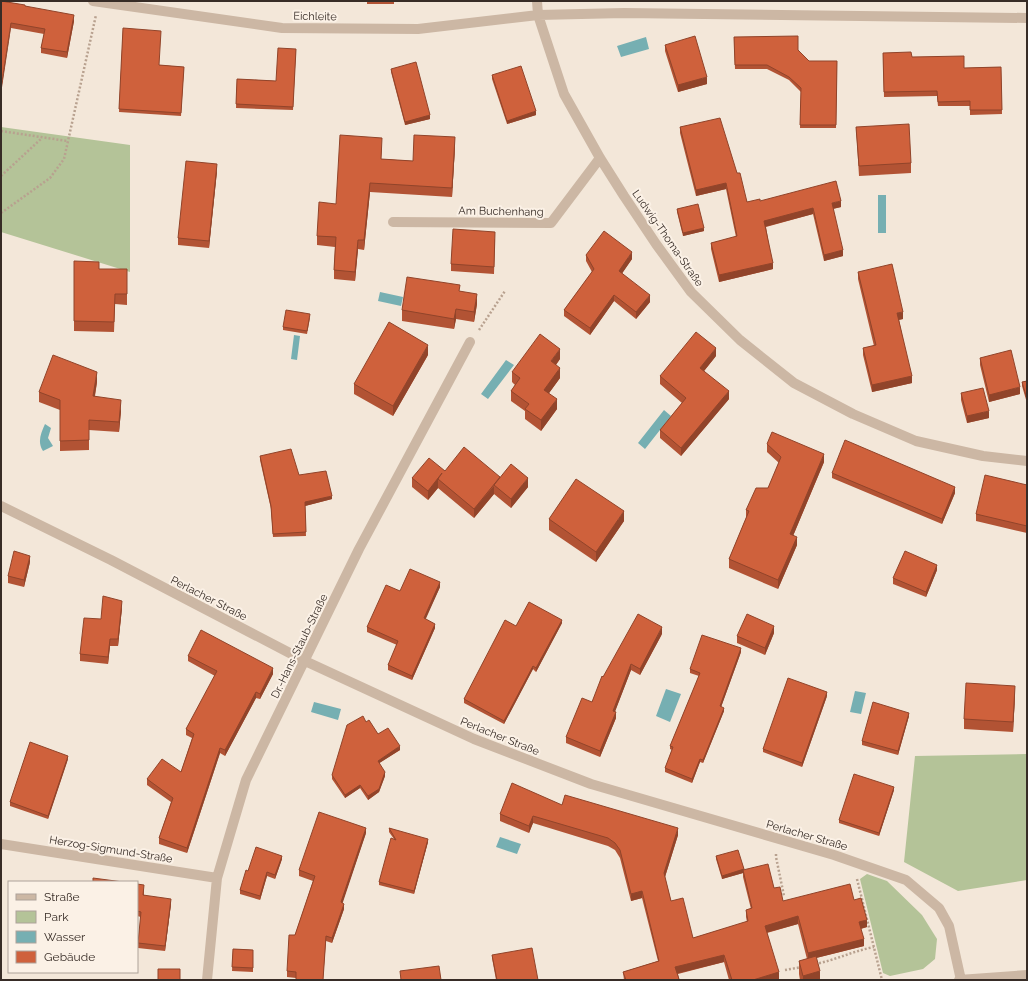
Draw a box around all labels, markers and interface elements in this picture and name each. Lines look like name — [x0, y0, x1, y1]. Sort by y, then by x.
street label: Eichleite — [293, 10, 337, 23]
street label: Ludwig-Thoma-Straße — [629, 188, 706, 290]
street label: Am Buchenhang — [458, 204, 544, 219]
street label: Perlacher Straße — [168, 574, 250, 624]
street label: Dr.-Hans-Staub-Straße — [268, 591, 331, 701]
street label: Perlacher Straße — [458, 715, 542, 758]
street label: Perlacher Straße — [765, 818, 850, 853]
street label: Herzog-Sigmund-Straße — [48, 833, 174, 866]
legend — [8, 881, 138, 973]
text: Straße — [44, 890, 80, 904]
text: Park — [44, 910, 69, 924]
text: Wasser — [44, 930, 86, 944]
text: Gebäude — [44, 950, 95, 964]

